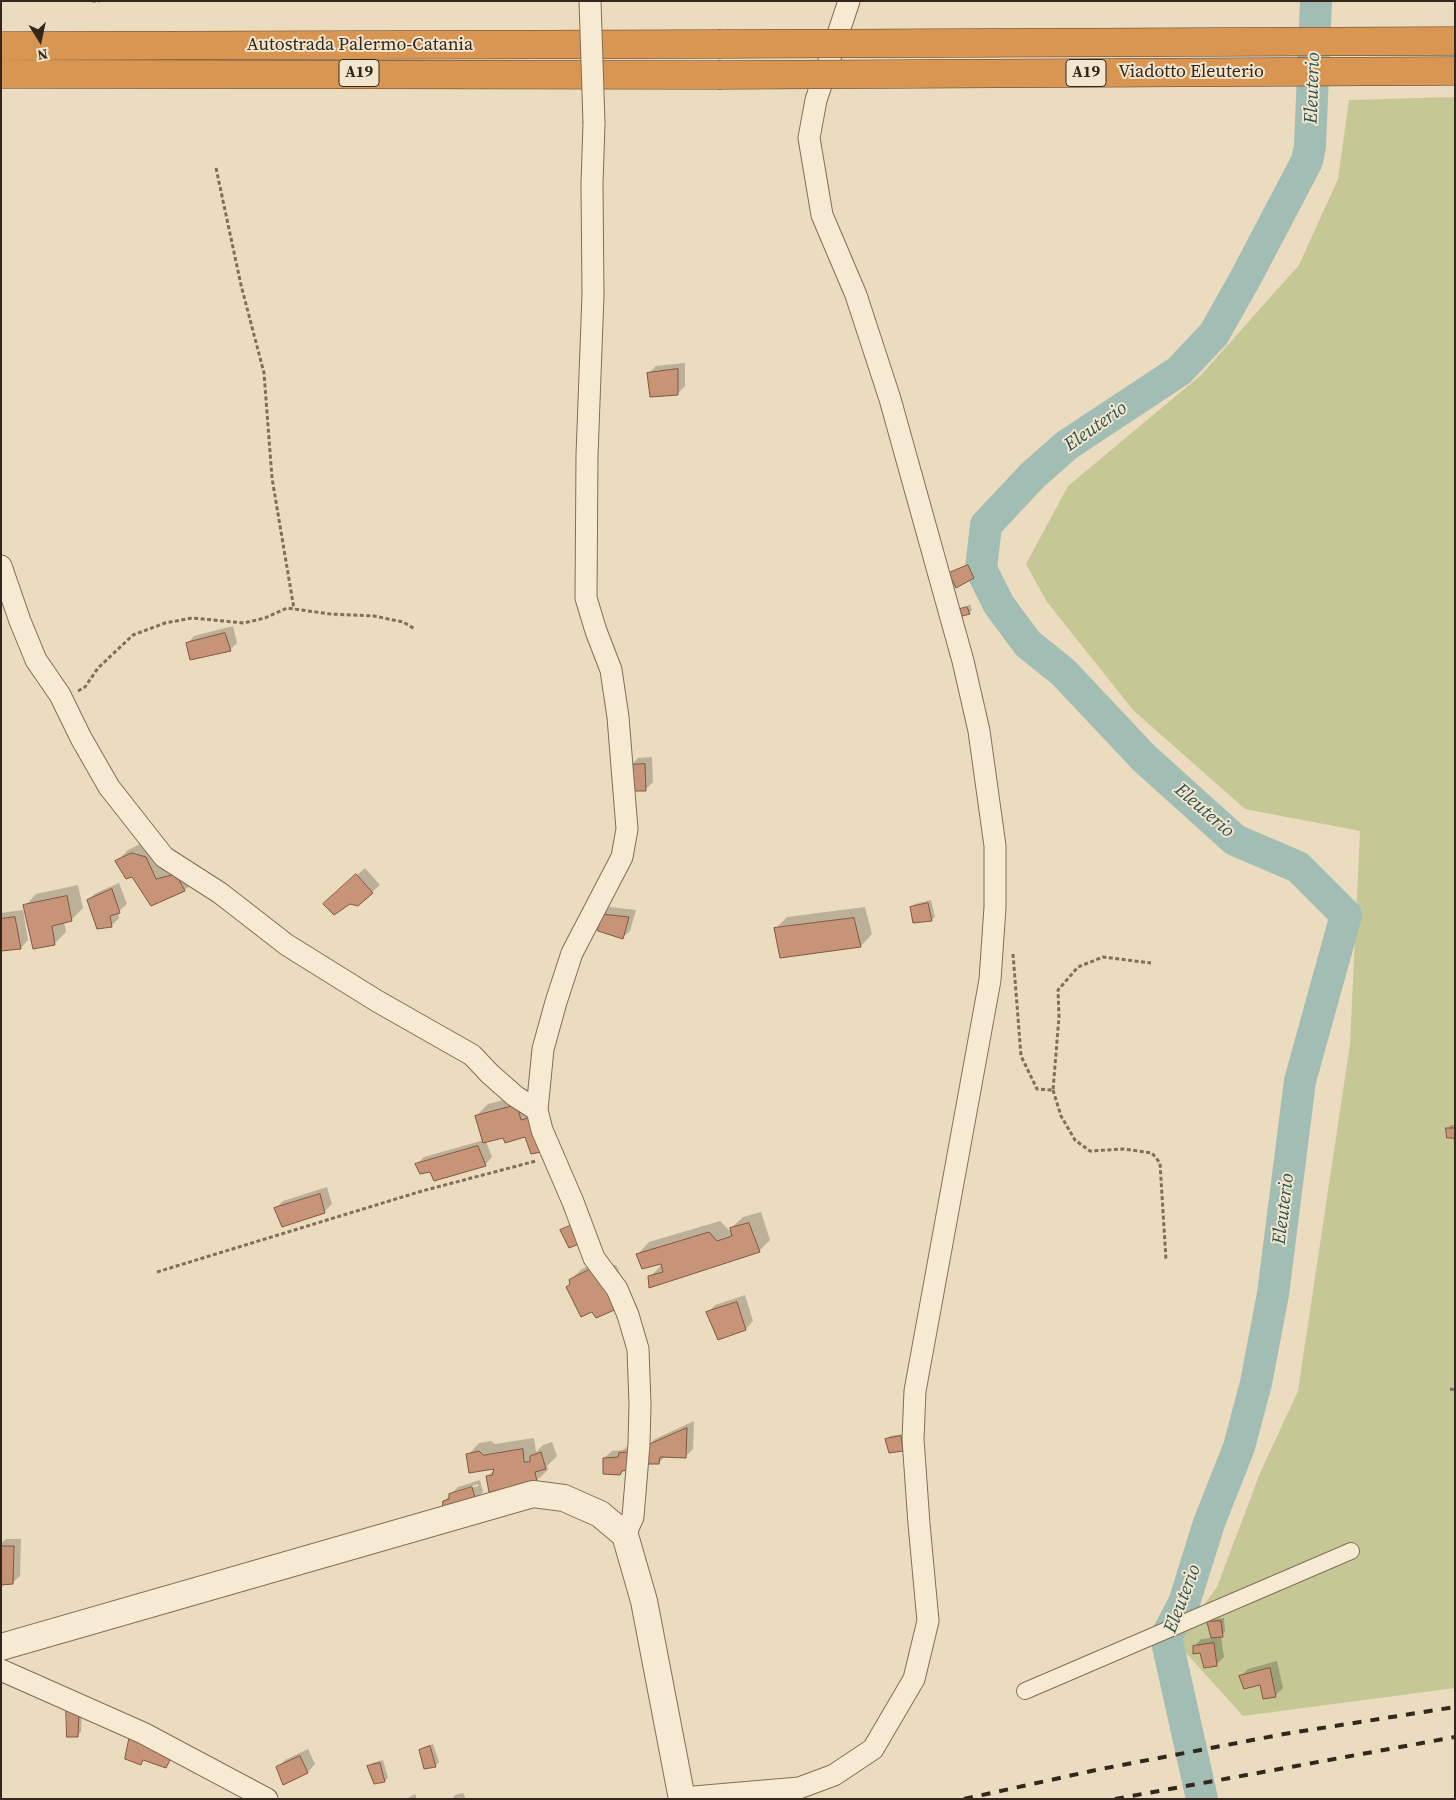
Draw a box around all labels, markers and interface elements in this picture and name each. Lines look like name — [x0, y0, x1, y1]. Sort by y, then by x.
north arrow — [15, 15, 65, 65]
street label: Autostrada Palermo-Catania — [247, 34, 473, 56]
text: N — [36, 44, 49, 66]
water label: Eleuterio — [1300, 52, 1326, 124]
road number: A19 — [339, 59, 379, 86]
road number: A19 — [1066, 59, 1106, 86]
street label: Viadotto Eleuterio — [1118, 61, 1264, 83]
water label: Eleuterio — [1060, 397, 1132, 457]
water label: Eleuterio — [1170, 779, 1238, 843]
water label: Eleuterio — [1268, 1172, 1300, 1246]
water label: Eleuterio — [1160, 1562, 1206, 1636]

